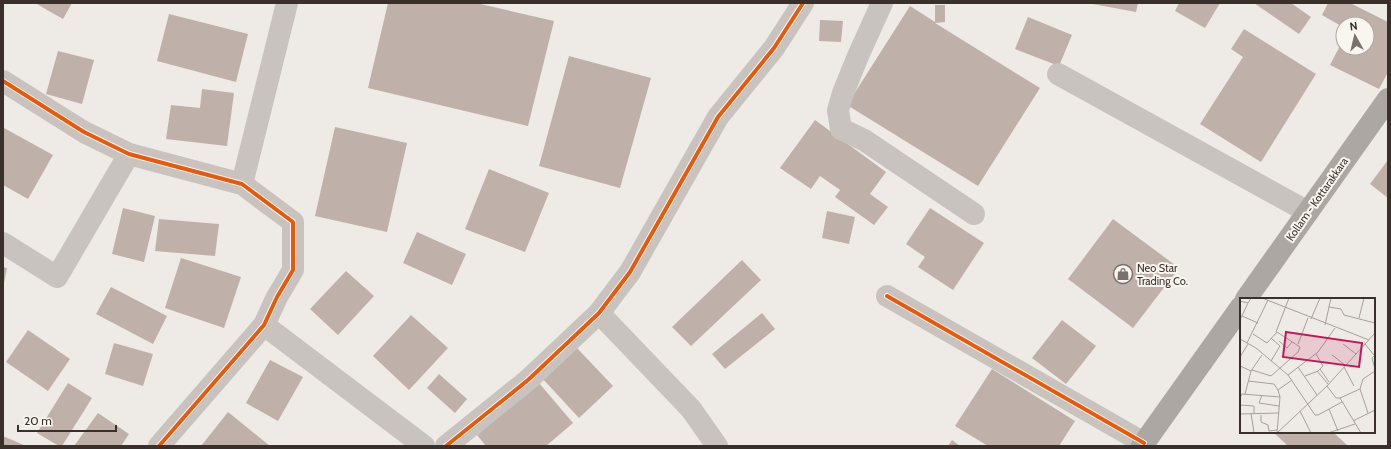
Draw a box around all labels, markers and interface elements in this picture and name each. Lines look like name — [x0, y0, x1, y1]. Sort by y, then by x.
north arrow — [1335, 16, 1375, 56]
text: N — [1349, 19, 1358, 34]
street label: Kollam - Kottarakkara — [1283, 154, 1351, 243]
place label: Neo Star Trading Co. — [1137, 261, 1188, 288]
shop icon: Neo Star Trading Co. — [1112, 263, 1134, 285]
inset map — [1240, 298, 1375, 433]
scale bar — [18, 407, 116, 433]
text: 20 m — [24, 413, 52, 428]

